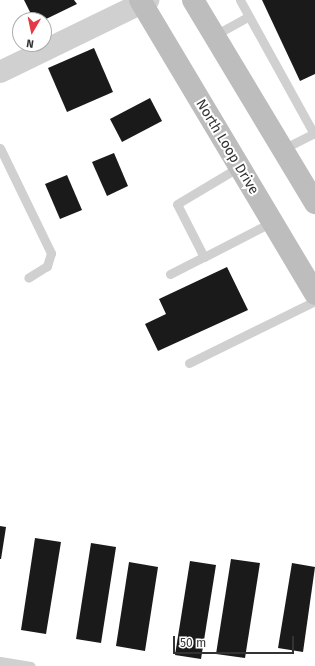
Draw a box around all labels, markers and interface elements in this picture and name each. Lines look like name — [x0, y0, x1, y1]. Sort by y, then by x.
north arrow — [12, 12, 52, 52]
text: N — [26, 36, 35, 50]
street label: North Loop Drive — [192, 96, 262, 198]
scale bar — [175, 628, 296, 654]
text: 50 m — [180, 636, 206, 650]

